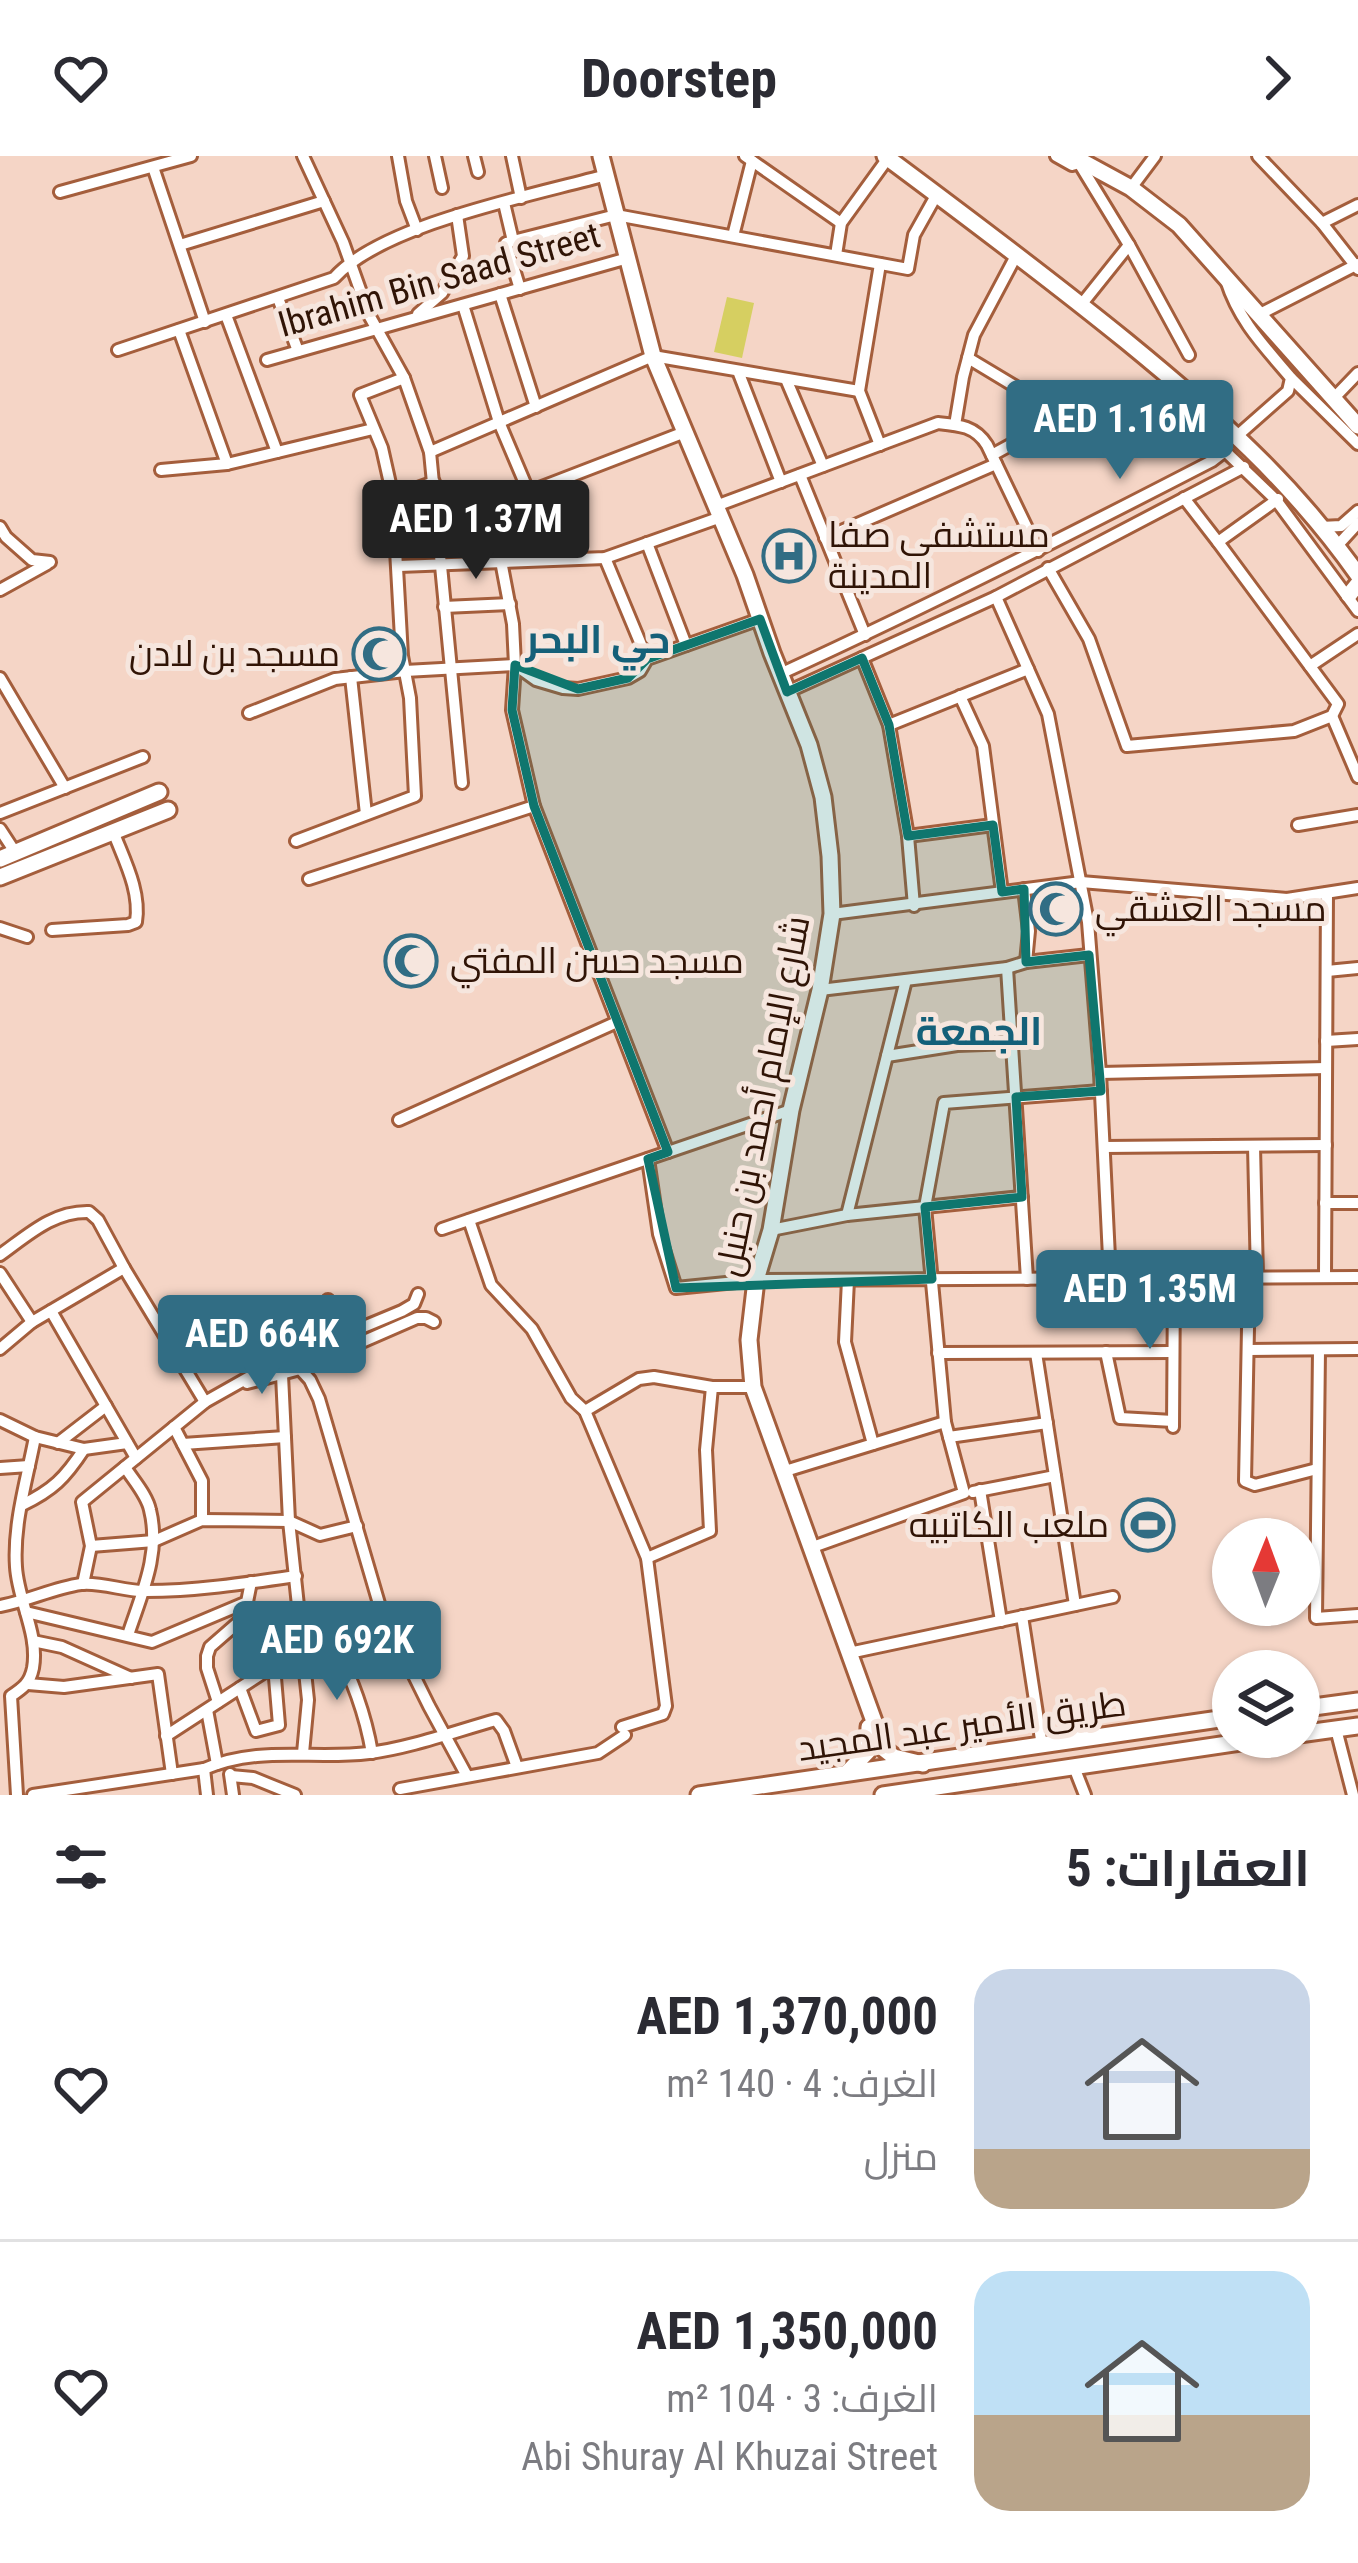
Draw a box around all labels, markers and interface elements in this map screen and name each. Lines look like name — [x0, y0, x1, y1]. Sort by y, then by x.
icon: heart — [48, 45, 114, 111]
icon: forward — [1244, 45, 1310, 111]
text: Doorstep — [581, 47, 777, 110]
street label: Ibrahim Bin Saad Street — [273, 214, 605, 346]
pin: AED 1.16M — [983, 380, 1257, 482]
text: AED 1.16M — [1033, 396, 1207, 442]
pin: AED 1.37M — [339, 480, 613, 582]
text: AED 1.37M — [389, 496, 563, 542]
place label: مستشفی صفا المدینة — [828, 514, 1050, 597]
hospital icon: مستشفی صفا المدینة — [761, 528, 817, 584]
district label: حي البحر — [525, 617, 670, 671]
mosque icon: مسجد بن لادن — [351, 626, 407, 682]
place label: مسجد بن لادن — [129, 633, 340, 675]
mosque icon: مسجد العشقي — [1028, 881, 1084, 937]
place label: مسجد العشقي — [1095, 888, 1327, 937]
street label: شارع الإمام أحمد بن حنبل — [705, 912, 821, 1280]
mosque icon: مسجد حسن المفتي — [383, 933, 439, 989]
place label: مسجد حسن المفتي — [450, 940, 744, 989]
district label: الجمعة — [916, 1009, 1042, 1055]
pin: AED 1.35M — [1013, 1250, 1287, 1352]
text: AED 1.35M — [1063, 1266, 1237, 1312]
pin: AED 664K — [138, 1295, 386, 1397]
text: AED 664K — [185, 1311, 339, 1357]
sports icon: ملعب الكاتبيه — [1120, 1497, 1176, 1553]
place label: ملعب الكاتبيه — [909, 1504, 1109, 1546]
north arrow — [1212, 1518, 1320, 1626]
map controls — [1212, 1518, 1320, 1758]
pin: AED 692K — [213, 1601, 461, 1703]
text: AED 692K — [260, 1617, 414, 1663]
button: layers — [1212, 1650, 1320, 1758]
street label: طريق الأمير عبد المجيد — [795, 1682, 1129, 1771]
icon: filters — [48, 1834, 114, 1900]
text: العقارات: 5 — [1066, 1839, 1310, 1898]
text: AED 1,370,000 — [637, 1987, 938, 2046]
icon: home — [1070, 2017, 1214, 2161]
icon: heart — [48, 2056, 114, 2122]
text: الغرف: 4 · 140 m² — [666, 2061, 938, 2107]
text: منزل — [864, 2134, 938, 2180]
text: AED 1,350,000 — [637, 2302, 938, 2361]
icon: home — [1070, 2319, 1214, 2463]
icon: heart — [48, 2358, 114, 2424]
text: الغرف: 3 · 104 m² — [666, 2376, 938, 2422]
text: Abi Shuray Al Khuzai Street — [521, 2434, 938, 2480]

